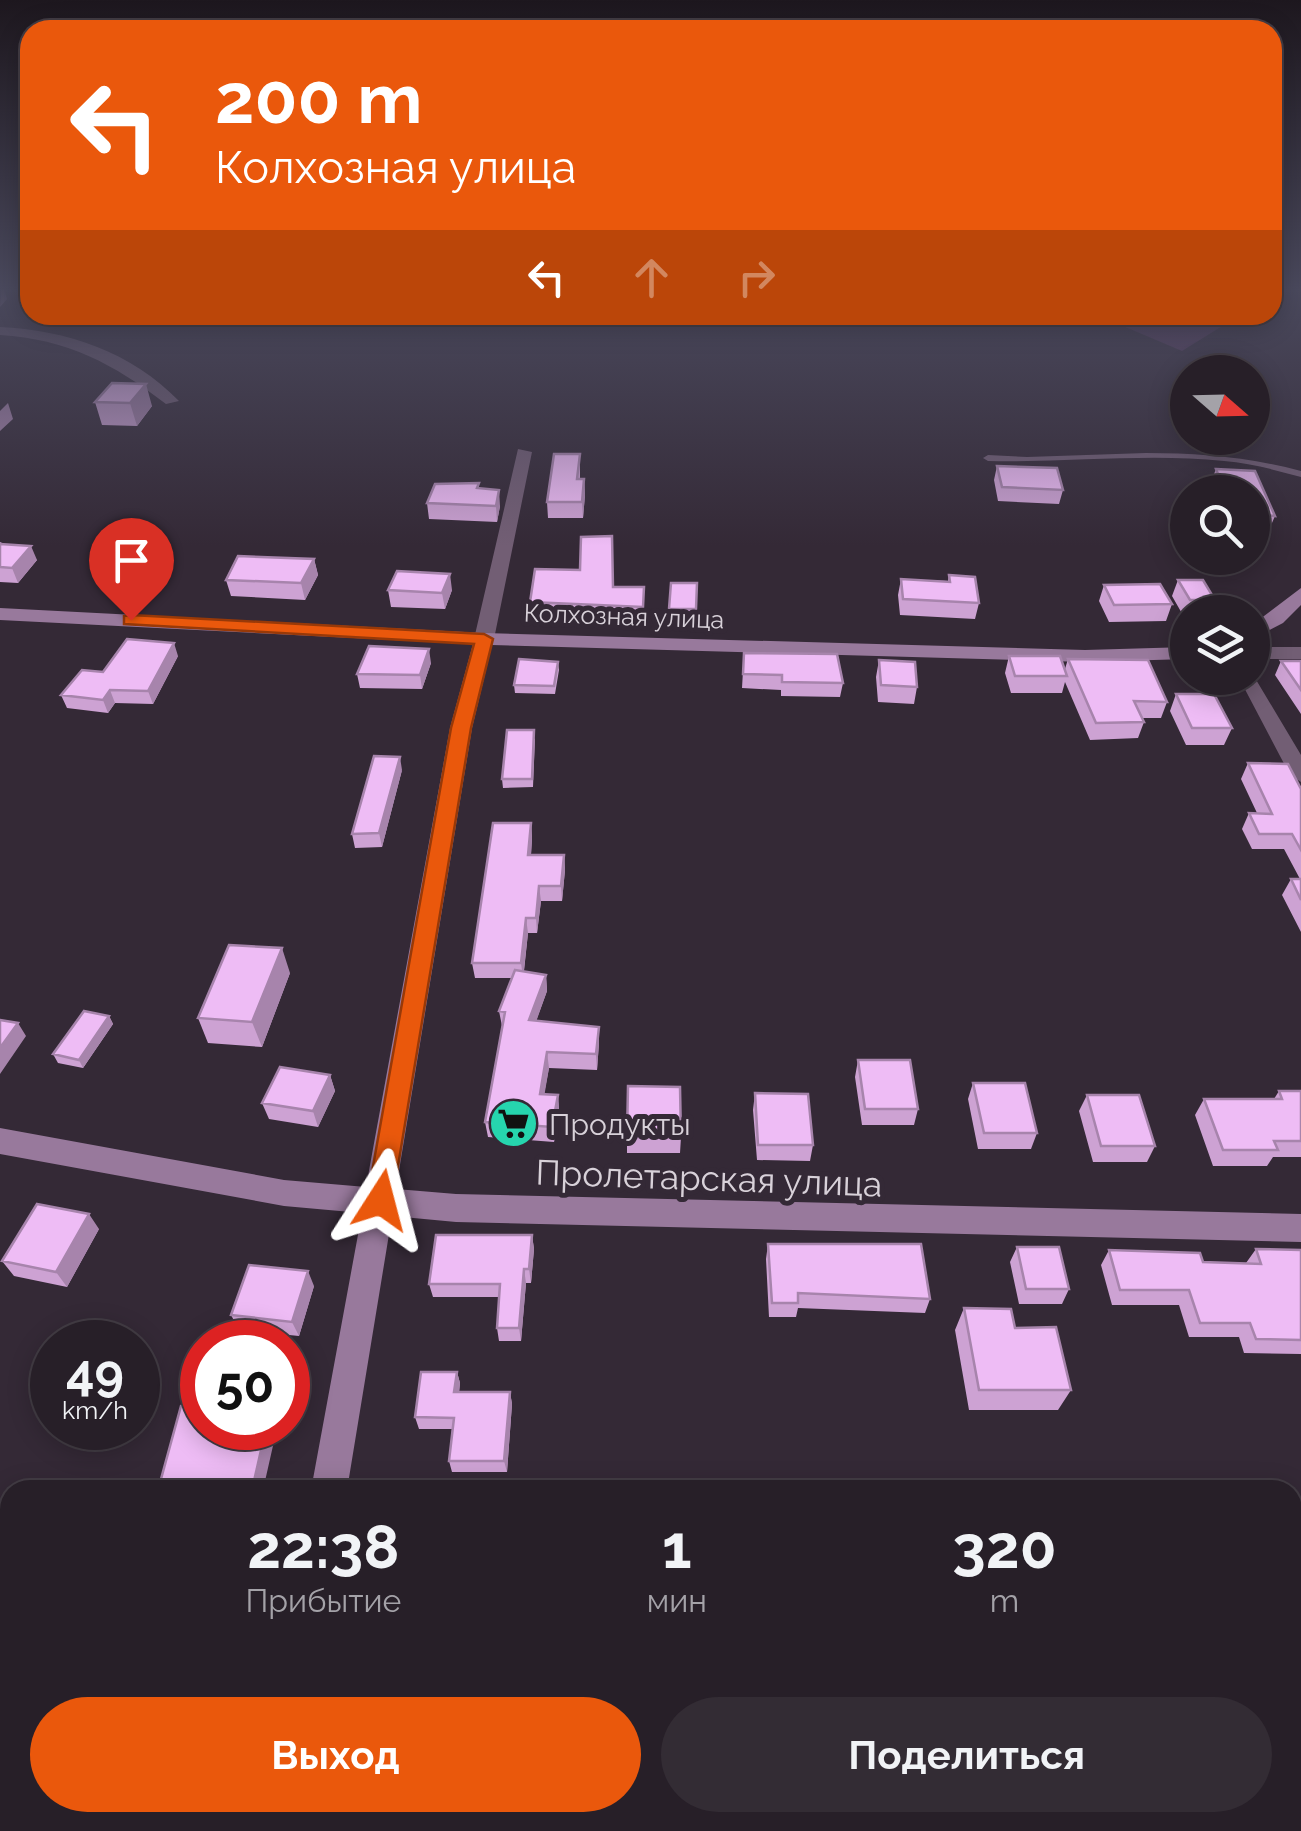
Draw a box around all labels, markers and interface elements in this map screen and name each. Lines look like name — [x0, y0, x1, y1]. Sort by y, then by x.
text: 200 m — [215, 57, 422, 139]
icon: left — [50, 60, 180, 190]
text: Колхозная улица — [215, 141, 576, 194]
icon: left — [519, 250, 574, 305]
icon: ahead — [624, 250, 679, 305]
icon: right — [729, 250, 784, 305]
north arrow — [1170, 355, 1270, 455]
map controls — [1170, 355, 1270, 695]
button: search — [1170, 475, 1270, 575]
pin — [89, 518, 174, 621]
icon: arrive — [104, 533, 159, 588]
button: layers — [1170, 595, 1270, 695]
street label: Колхозная улица — [523, 598, 725, 634]
supermarket icon: Продукты — [488, 1098, 540, 1150]
place label: Продукты — [549, 1107, 691, 1142]
position arrow — [329, 1148, 433, 1252]
street label: Пролетарская улица — [535, 1151, 883, 1205]
speed limit sign: 50 — [180, 1320, 310, 1450]
text: 49 — [66, 1343, 124, 1402]
text: km/h — [62, 1395, 128, 1425]
text: 22:38 — [247, 1512, 399, 1582]
text: 1 — [662, 1512, 692, 1582]
text: 320 — [952, 1512, 1057, 1582]
text: Прибытие — [245, 1582, 401, 1619]
text: мин — [647, 1582, 707, 1619]
text: m — [990, 1582, 1019, 1619]
button: Выход — [30, 1697, 641, 1812]
button: Поделиться — [661, 1697, 1272, 1812]

